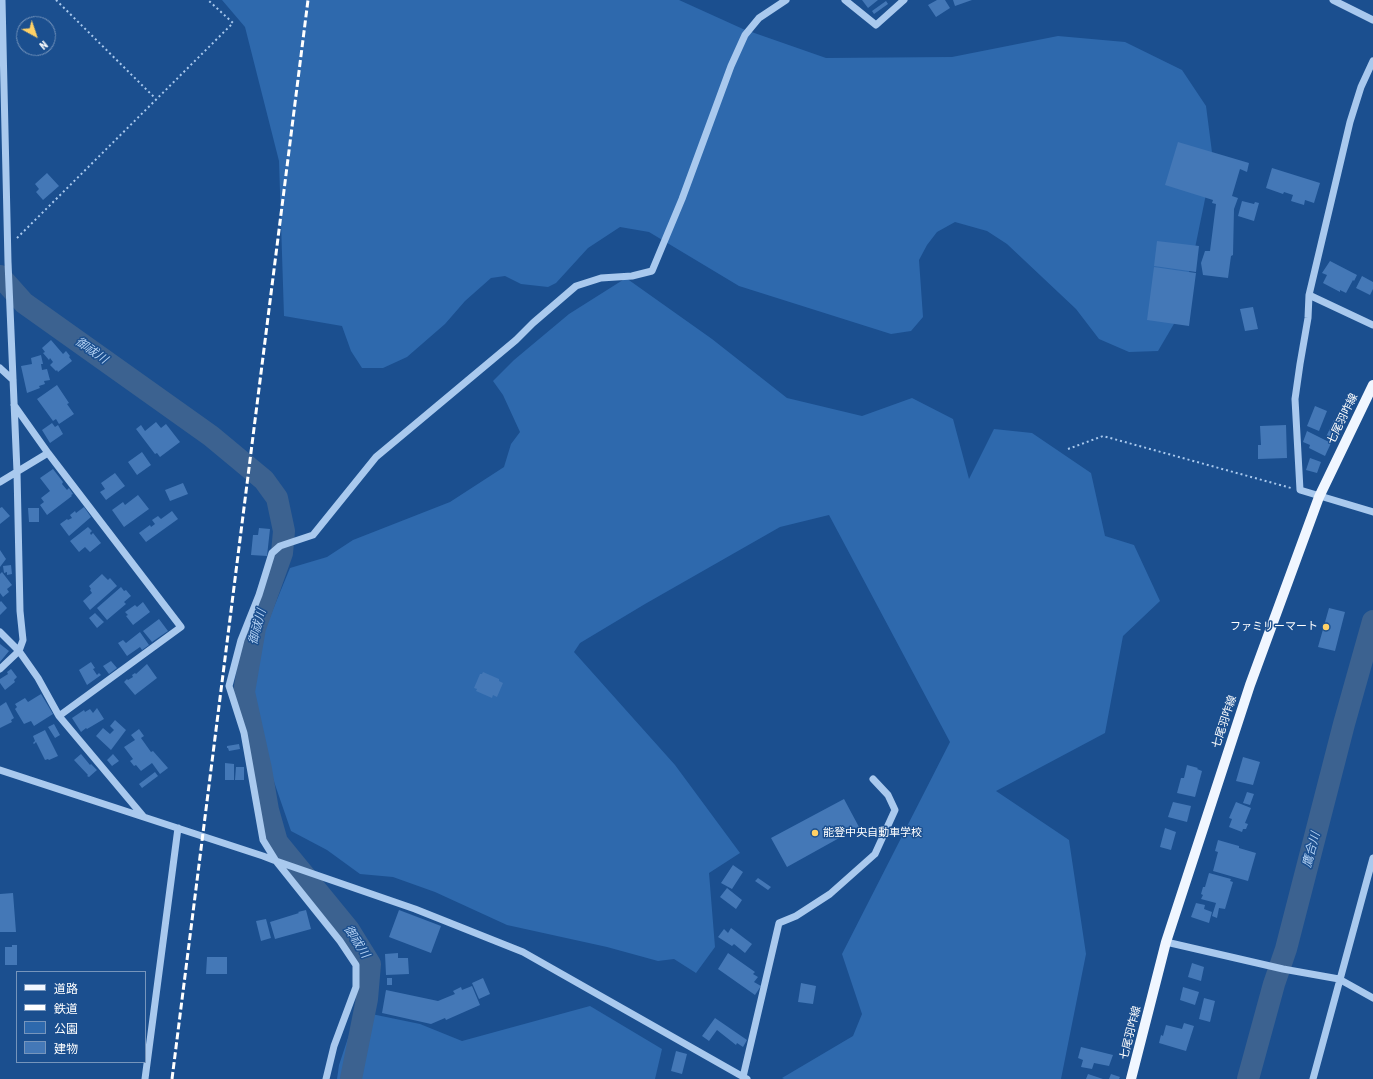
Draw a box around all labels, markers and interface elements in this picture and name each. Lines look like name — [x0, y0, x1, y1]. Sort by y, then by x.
north arrow — [16, 16, 56, 56]
text: N — [37, 38, 50, 52]
water label: 御祓川 — [72, 335, 110, 367]
street label: 七尾羽咋線 — [1325, 391, 1361, 447]
water label: 御祓川 — [246, 608, 270, 646]
place label: ファミリーマート — [1230, 620, 1318, 634]
marker: ファミリーマート — [1321, 622, 1331, 632]
street label: 七尾羽咋線 — [1210, 694, 1240, 750]
place label: 能登中央自動車学校 — [823, 826, 922, 840]
marker: 能登中央自動車学校 — [810, 828, 820, 838]
water label: 鷹合川 — [1300, 831, 1324, 869]
water label: 御祓川 — [340, 923, 372, 961]
legend — [16, 971, 146, 1063]
text: 道路 — [54, 982, 78, 996]
text: 鉄道 — [54, 1002, 78, 1016]
street label: 七尾羽咋線 — [1118, 1005, 1144, 1061]
text: 公園 — [54, 1022, 78, 1036]
text: 建物 — [54, 1042, 78, 1056]

